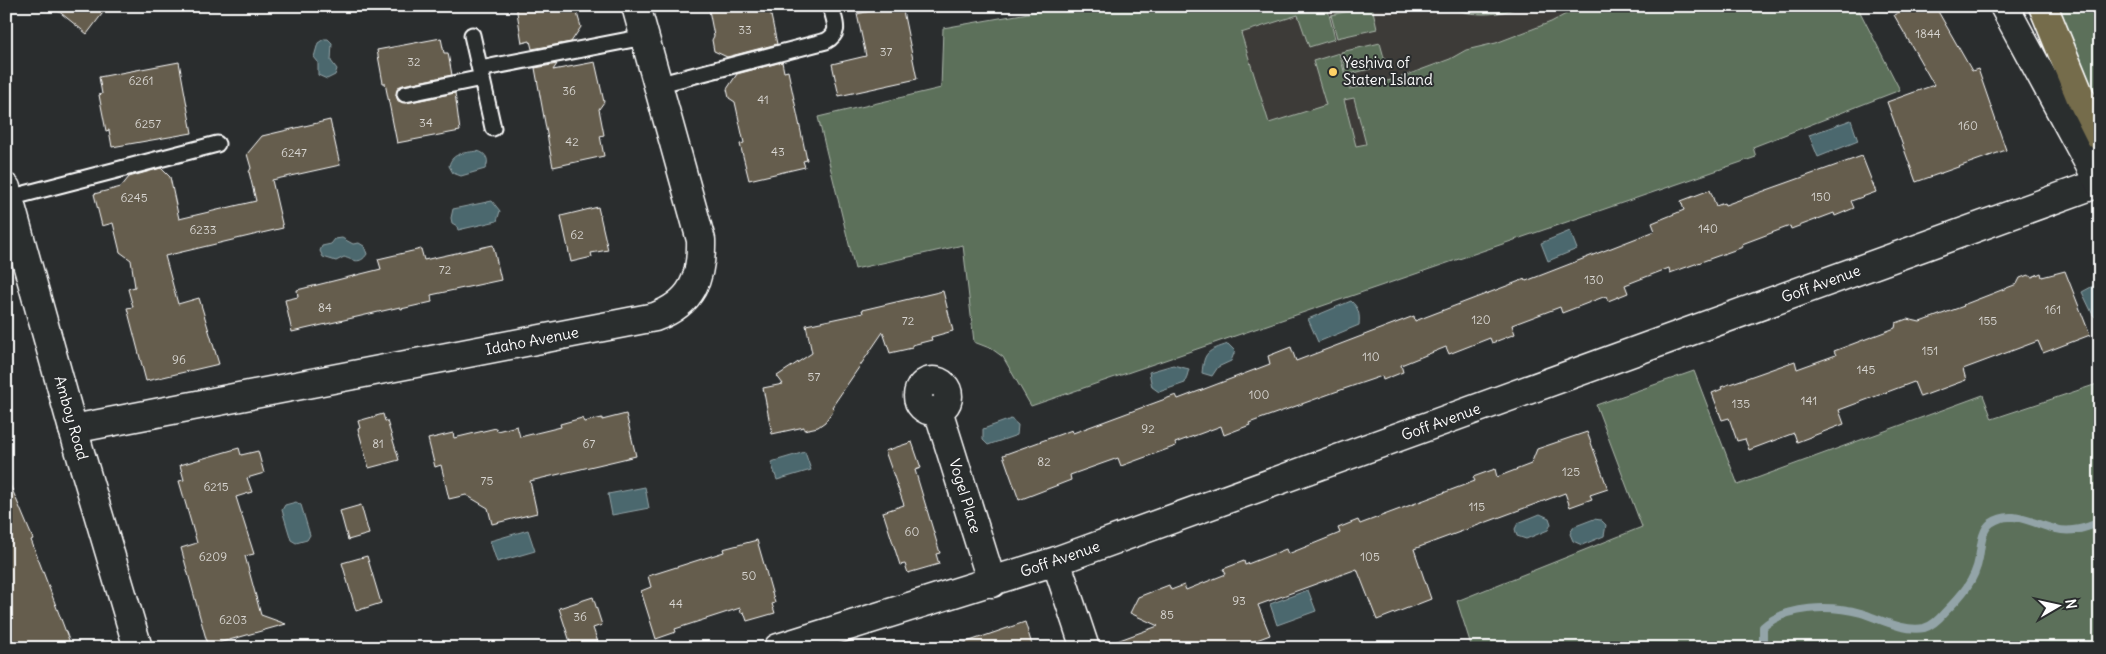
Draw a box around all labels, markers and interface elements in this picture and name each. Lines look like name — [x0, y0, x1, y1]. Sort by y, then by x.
house number: 33 — [738, 22, 752, 37]
house number: 1844 — [1915, 26, 1941, 41]
house number: 37 — [880, 44, 892, 59]
place label: Yeshiva of Staten Island — [1343, 53, 1433, 89]
house number: 32 — [407, 54, 421, 69]
marker: Yeshiva of Staten Island — [1327, 66, 1339, 78]
house number: 6261 — [128, 73, 154, 88]
house number: 36 — [562, 83, 576, 98]
house number: 41 — [757, 92, 769, 107]
house number: 34 — [419, 115, 433, 130]
house number: 6257 — [135, 116, 161, 131]
house number: 160 — [1958, 118, 1978, 133]
house number: 42 — [565, 134, 579, 149]
house number: 43 — [771, 144, 785, 159]
house number: 6247 — [281, 145, 307, 160]
house number: 150 — [1811, 189, 1831, 204]
house number: 6245 — [120, 190, 148, 205]
house number: 140 — [1698, 221, 1718, 236]
house number: 6233 — [189, 222, 217, 237]
house number: 62 — [570, 227, 584, 242]
street label: Goff Avenue — [1779, 260, 1863, 307]
house number: 72 — [439, 262, 452, 277]
house number: 130 — [1584, 272, 1604, 287]
house number: 84 — [318, 300, 332, 315]
house number: 161 — [2045, 302, 2061, 317]
house number: 120 — [1471, 312, 1491, 327]
house number: 72 — [902, 313, 915, 328]
house number: 155 — [1979, 313, 1997, 328]
street label: Idaho Avenue — [484, 322, 580, 359]
house number: 151 — [1922, 343, 1938, 358]
house number: 110 — [1362, 349, 1380, 364]
house number: 96 — [172, 352, 186, 367]
house number: 145 — [1857, 362, 1875, 377]
house number: 57 — [808, 369, 821, 384]
street label: Amboy Road — [50, 374, 93, 462]
house number: 100 — [1249, 387, 1269, 402]
house number: 141 — [1801, 393, 1817, 408]
house number: 135 — [1732, 396, 1750, 411]
street label: Goff Avenue — [1399, 398, 1483, 445]
house number: 92 — [1141, 421, 1155, 436]
house number: 81 — [372, 436, 384, 451]
house number: 67 — [583, 436, 596, 451]
house number: 82 — [1037, 454, 1051, 469]
street label: Vogel Place — [945, 456, 986, 535]
house number: 125 — [1562, 464, 1580, 479]
house number: 75 — [481, 473, 493, 488]
house number: 6215 — [203, 479, 229, 494]
house number: 115 — [1469, 499, 1485, 514]
house number: 60 — [905, 524, 920, 539]
street label: Goff Avenue — [1018, 536, 1102, 581]
house number: 6209 — [199, 549, 227, 564]
house number: 105 — [1360, 549, 1380, 564]
house number: 50 — [742, 568, 757, 583]
north arrow — [2034, 582, 2084, 632]
house number: 93 — [1232, 593, 1246, 608]
house number: 44 — [669, 596, 683, 611]
text: N — [2061, 598, 2080, 610]
house number: 85 — [1160, 607, 1174, 622]
house number: 36 — [573, 609, 587, 624]
house number: 6203 — [219, 612, 247, 627]

